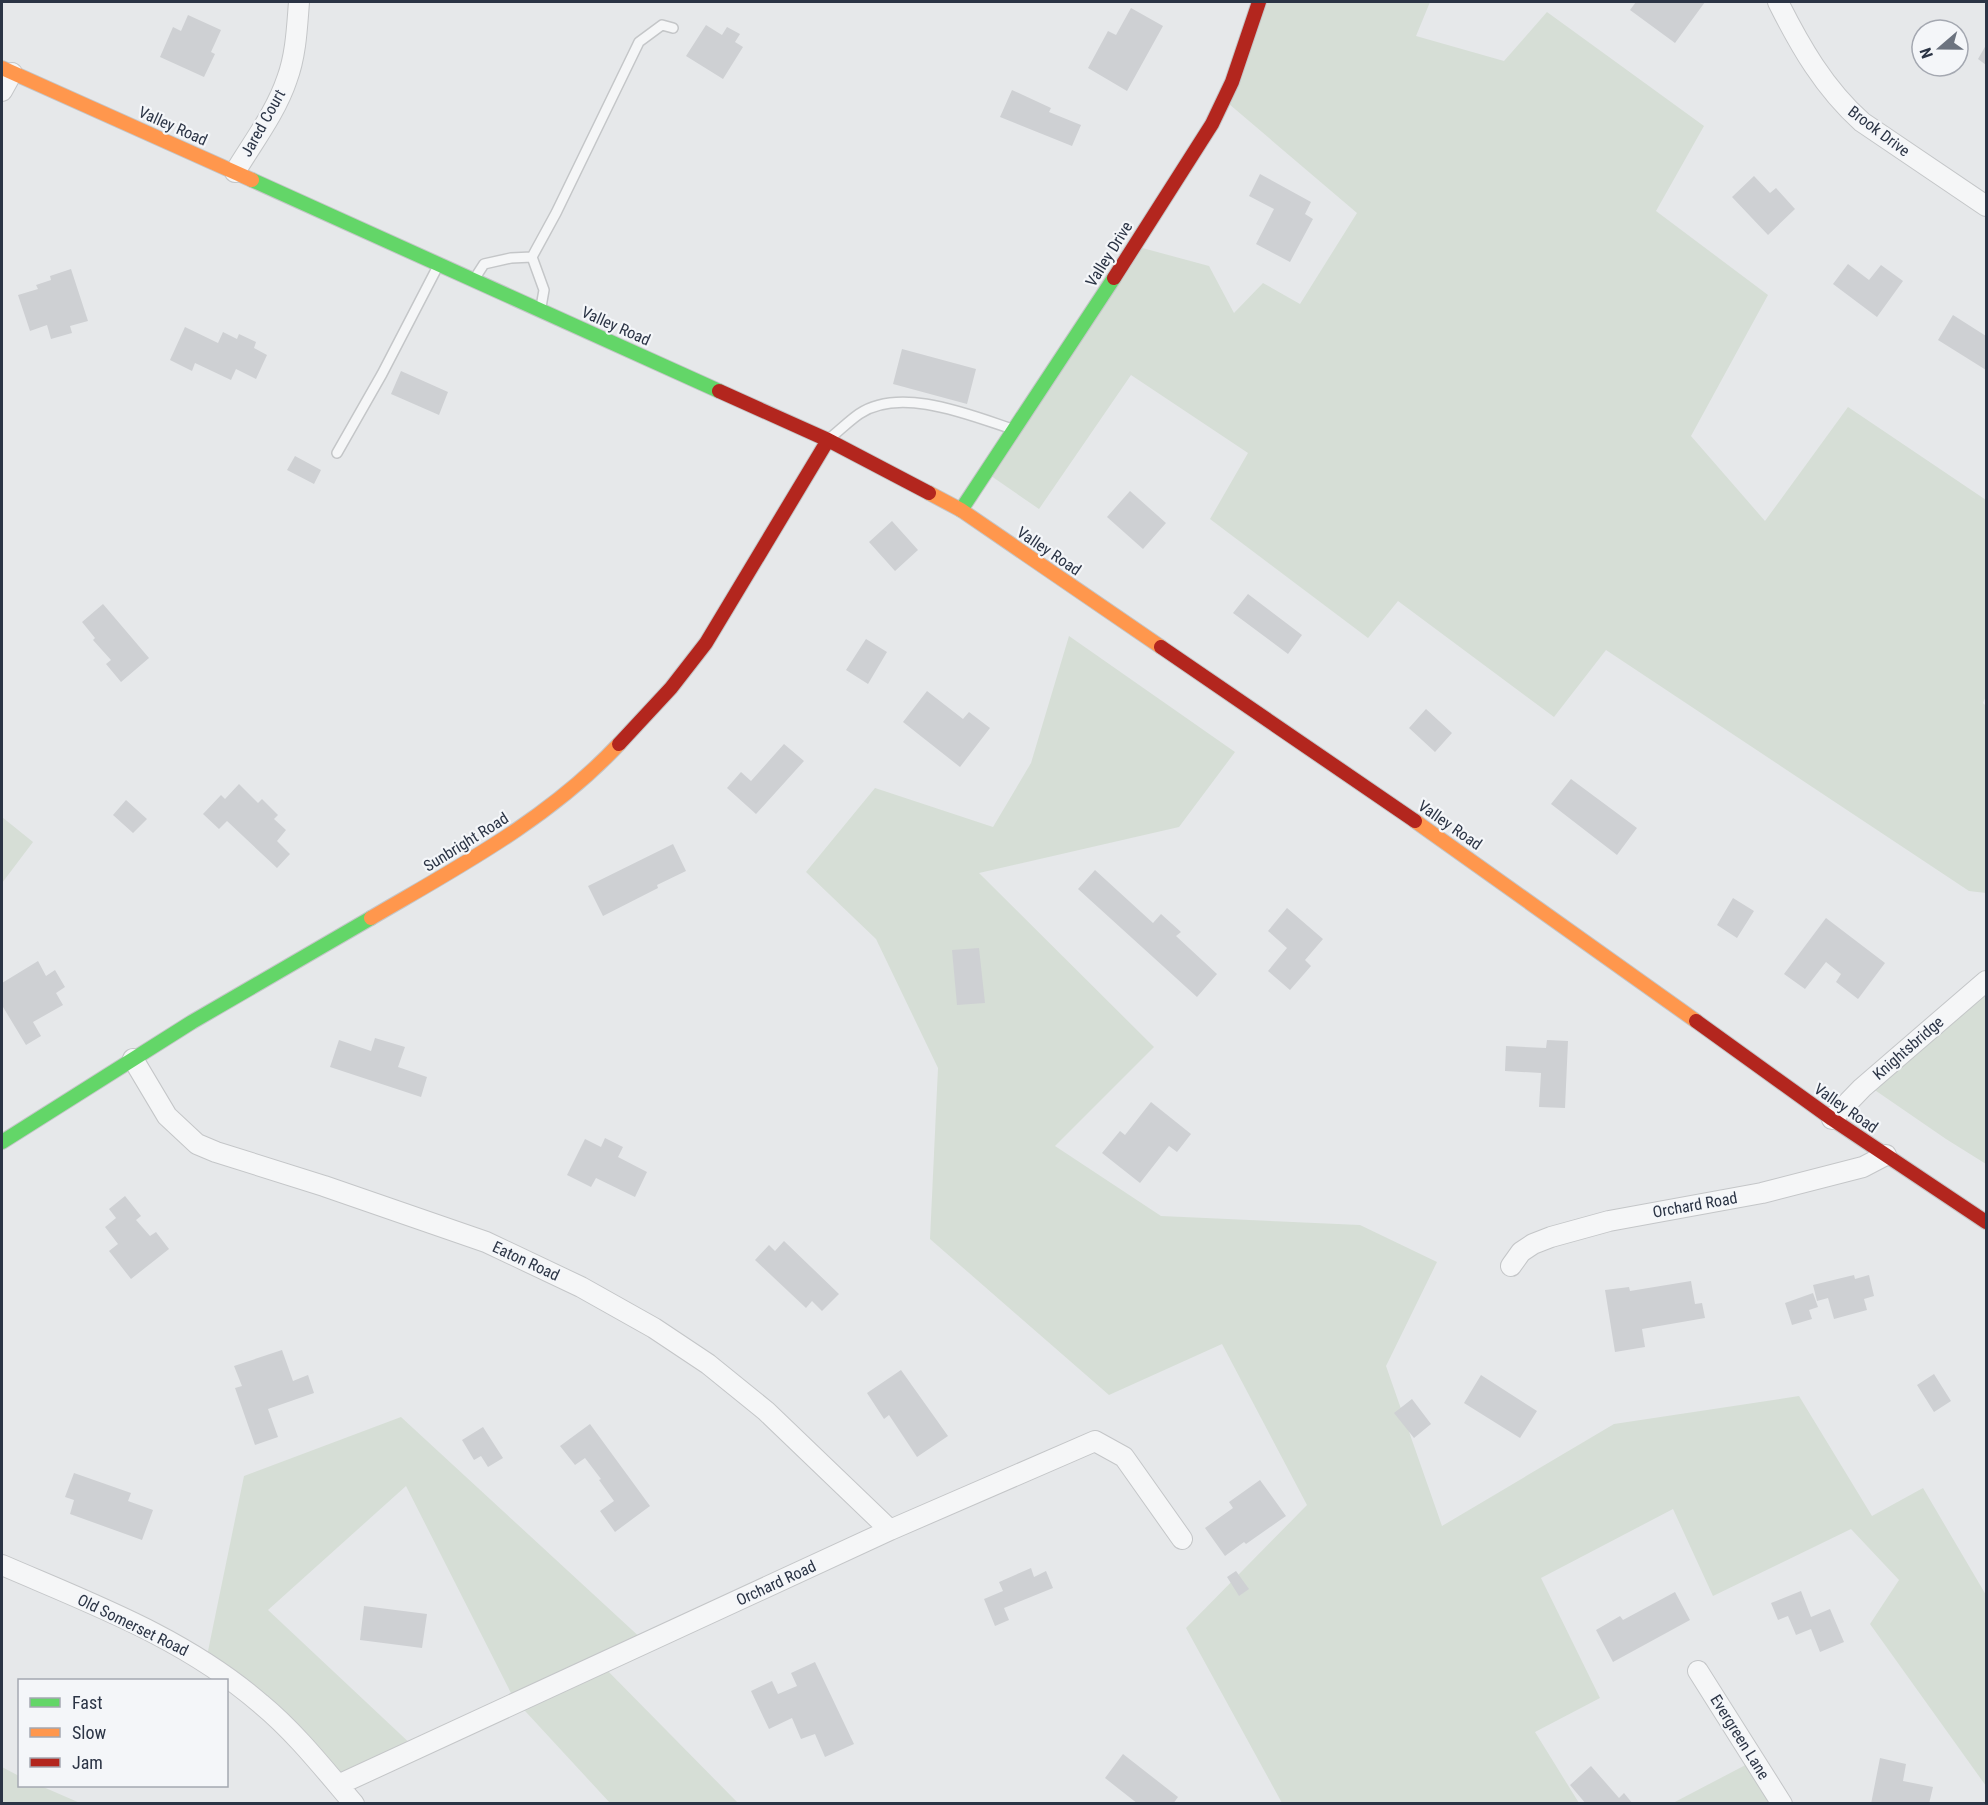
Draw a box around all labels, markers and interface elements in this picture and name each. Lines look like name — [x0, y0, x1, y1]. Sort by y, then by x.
north arrow — [1910, 18, 1970, 78]
text: N — [1916, 45, 1937, 61]
street label: Jared Court — [237, 86, 289, 160]
street label: Valley Road — [136, 102, 210, 150]
street label: Brook Drive — [1844, 102, 1914, 160]
street label: Valley Drive — [1082, 218, 1136, 290]
street label: Valley Road — [579, 302, 653, 350]
street label: Valley Road — [1013, 523, 1085, 579]
street label: Valley Road — [1414, 796, 1486, 854]
street label: Sunbright Road — [420, 808, 512, 876]
street label: Knightsbridge — [1869, 1012, 1947, 1084]
street label: Valley Road — [1810, 1079, 1882, 1137]
street label: Orchard Road — [1651, 1188, 1739, 1222]
street label: Eaton Road — [489, 1237, 563, 1285]
street label: Orchard Road — [733, 1556, 819, 1610]
street label: Old Somerset Road — [74, 1590, 192, 1660]
legend — [18, 1679, 228, 1787]
street label: Evergreen Lane — [1706, 1691, 1774, 1783]
text: Fast — [72, 1692, 103, 1713]
text: Slow — [72, 1722, 107, 1743]
text: Jam — [72, 1752, 103, 1773]

